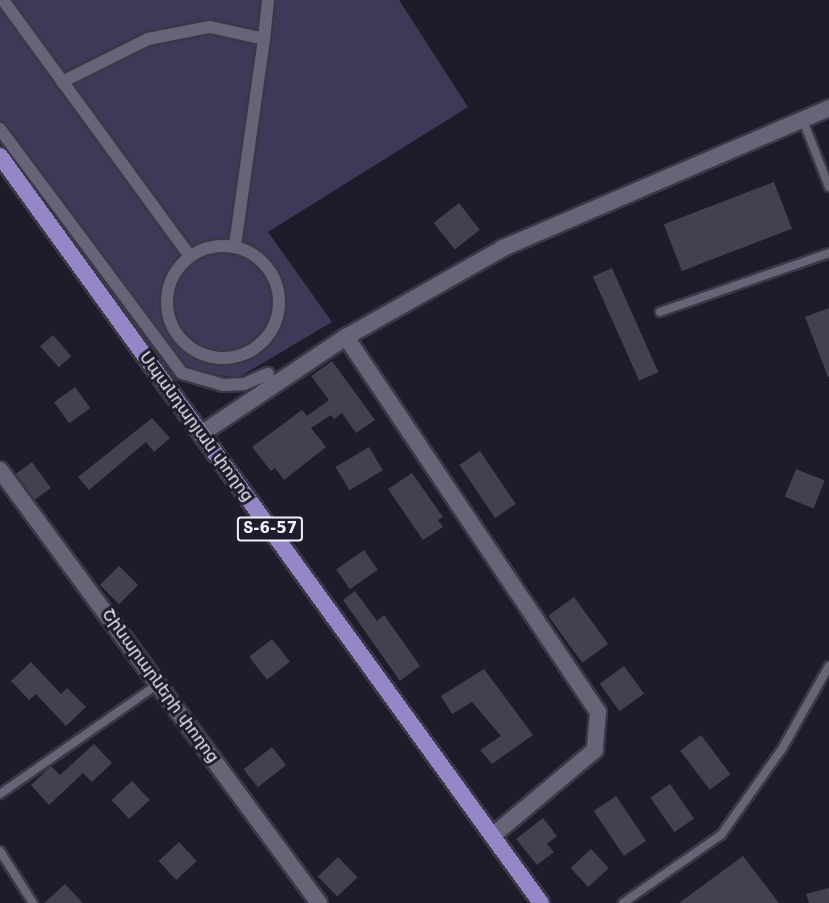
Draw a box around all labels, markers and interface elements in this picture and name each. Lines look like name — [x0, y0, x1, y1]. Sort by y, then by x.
street label: Սպանդարյան փողոց — [135, 348, 257, 506]
road number: Տ-6-57 — [236, 517, 304, 541]
street label: Շինարարների փողոց — [98, 605, 222, 767]

